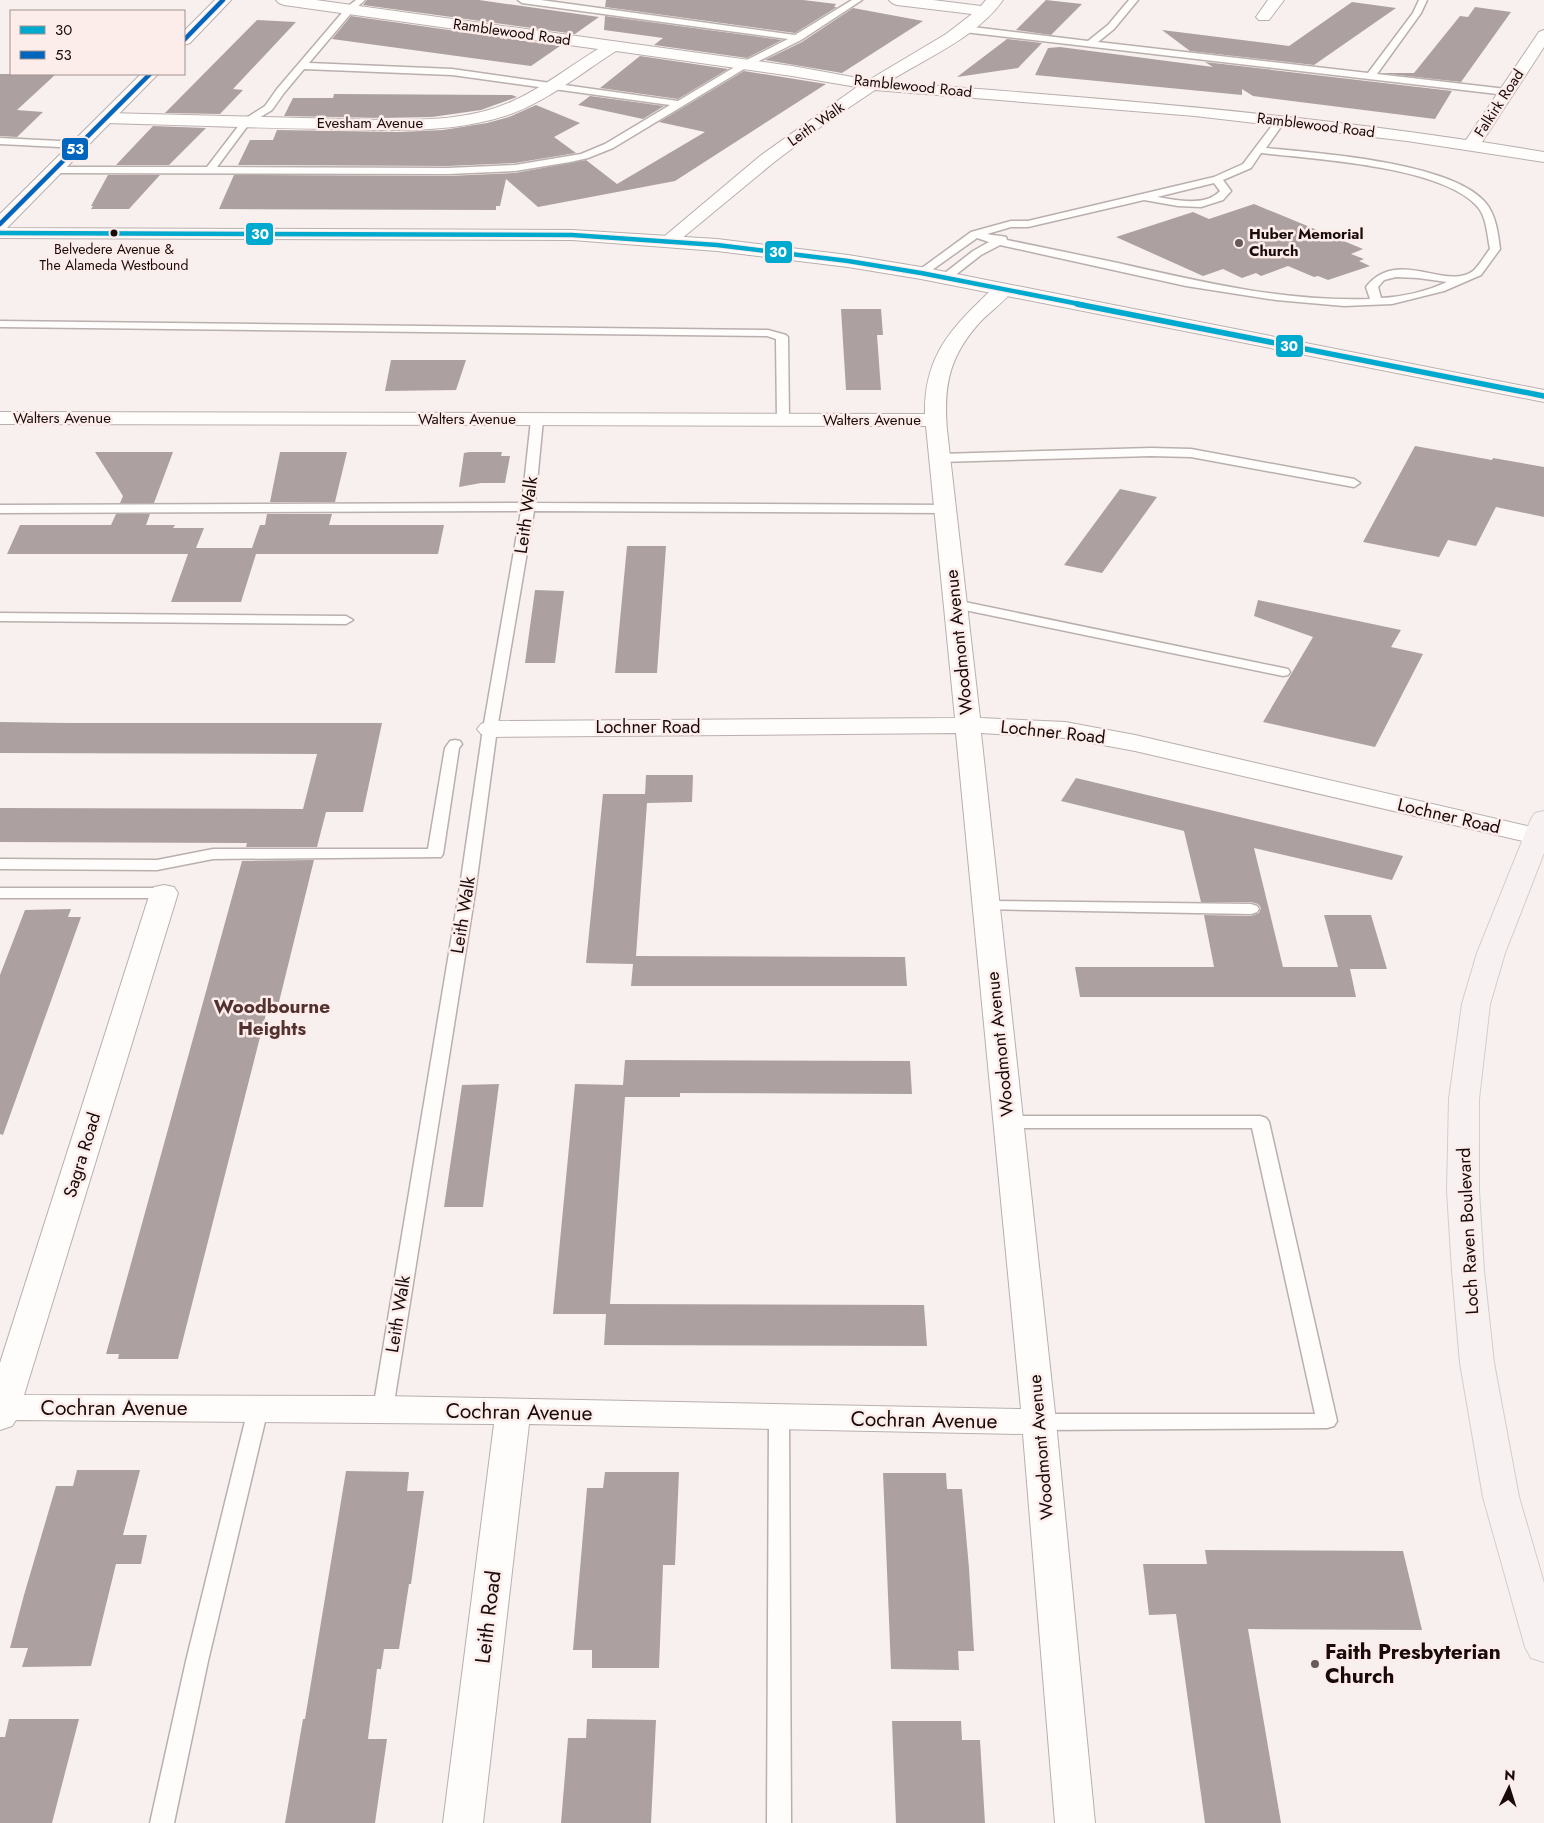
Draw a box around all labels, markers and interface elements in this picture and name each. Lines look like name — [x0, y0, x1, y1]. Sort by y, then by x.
legend — [10, 10, 185, 75]
street label: Ramblewood Road — [452, 13, 572, 51]
text: 30 — [55, 19, 72, 41]
text: 53 — [55, 44, 72, 66]
street label: Falkirk Road — [1469, 65, 1529, 141]
street label: Ramblewood Road — [853, 69, 973, 103]
street label: Leith Walk — [783, 96, 849, 152]
street label: Ramblewood Road — [1256, 107, 1376, 143]
street label: Evesham Avenue — [317, 112, 423, 134]
line badge: 53 — [61, 137, 89, 161]
text: 53 — [66, 139, 84, 159]
line badge: 30 — [245, 222, 274, 246]
place label: Huber Memorial Church — [1249, 223, 1363, 262]
text: 30 — [251, 224, 269, 244]
marker: Belvedere Avenue & The Alameda Westbound — [109, 228, 119, 238]
marker: Huber Memorial Church — [1233, 237, 1245, 249]
place label: Belvedere Avenue & The Alameda Westbound — [40, 239, 188, 275]
line badge: 30 — [764, 240, 793, 264]
text: 30 — [769, 242, 787, 262]
line badge: 30 — [1275, 334, 1304, 358]
text: 30 — [1280, 336, 1298, 356]
street label: Walters Avenue — [13, 407, 111, 429]
street label: Walters Avenue — [418, 408, 516, 430]
street label: Walters Avenue — [823, 409, 921, 431]
street label: Leith Walk — [508, 475, 544, 555]
street label: Woodmont Avenue — [938, 568, 980, 716]
street label: Lochner Road — [595, 714, 701, 740]
street label: Lochner Road — [999, 714, 1107, 750]
street label: Lochner Road — [1395, 792, 1503, 840]
street label: Leith Walk — [444, 874, 482, 956]
street label: Woodmont Avenue — [979, 970, 1021, 1118]
district label: Woodbourne Heights — [214, 993, 330, 1042]
street label: Sagra Road — [57, 1109, 107, 1201]
street label: Loch Raven Boulevard — [1451, 1147, 1485, 1315]
street label: Leith Walk — [379, 1273, 417, 1355]
street label: Woodmont Avenue — [1022, 1373, 1060, 1521]
street label: Cochran Avenue — [41, 1393, 188, 1423]
street label: Cochran Avenue — [445, 1396, 593, 1428]
street label: Cochran Avenue — [850, 1404, 998, 1436]
street label: Leith Road — [467, 1569, 509, 1665]
place label: Faith Presbyterian Church — [1325, 1637, 1501, 1691]
marker: Faith Presbyterian Church — [1309, 1658, 1321, 1670]
north arrow — [1484, 1763, 1534, 1813]
text: N — [1504, 1765, 1516, 1785]

